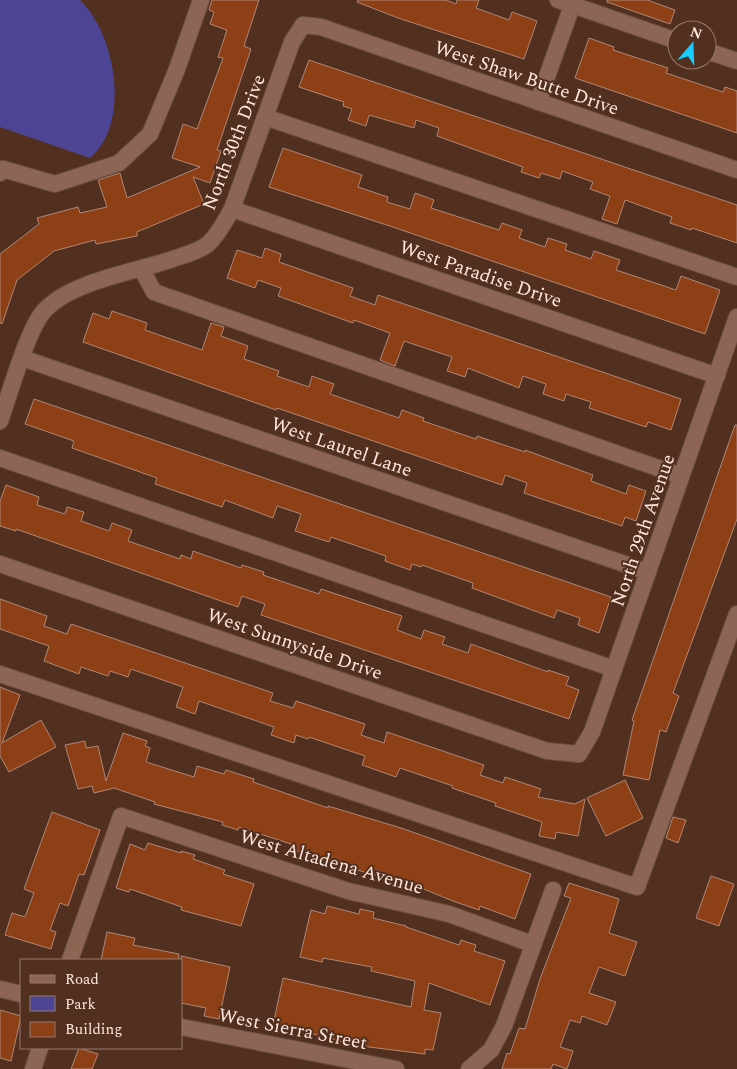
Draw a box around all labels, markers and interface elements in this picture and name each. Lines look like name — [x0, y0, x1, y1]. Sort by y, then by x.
north arrow — [667, 20, 717, 70]
text: N — [687, 21, 705, 45]
street label: West Shaw Butte Drive — [430, 33, 623, 124]
street label: North 30th Drive — [195, 70, 274, 215]
street label: West Paradise Drive — [395, 233, 566, 316]
street label: West Laurel Lane — [267, 410, 416, 485]
street label: North 29th Avenue — [604, 450, 683, 611]
street label: West Sunnyside Drive — [203, 601, 386, 688]
street label: West Altadena Avenue — [236, 822, 427, 903]
legend — [20, 959, 182, 1049]
text: Road — [65, 968, 99, 991]
text: Park — [65, 993, 96, 1016]
street label: West Sierra Street — [216, 1001, 370, 1058]
text: Building — [65, 1018, 122, 1041]

